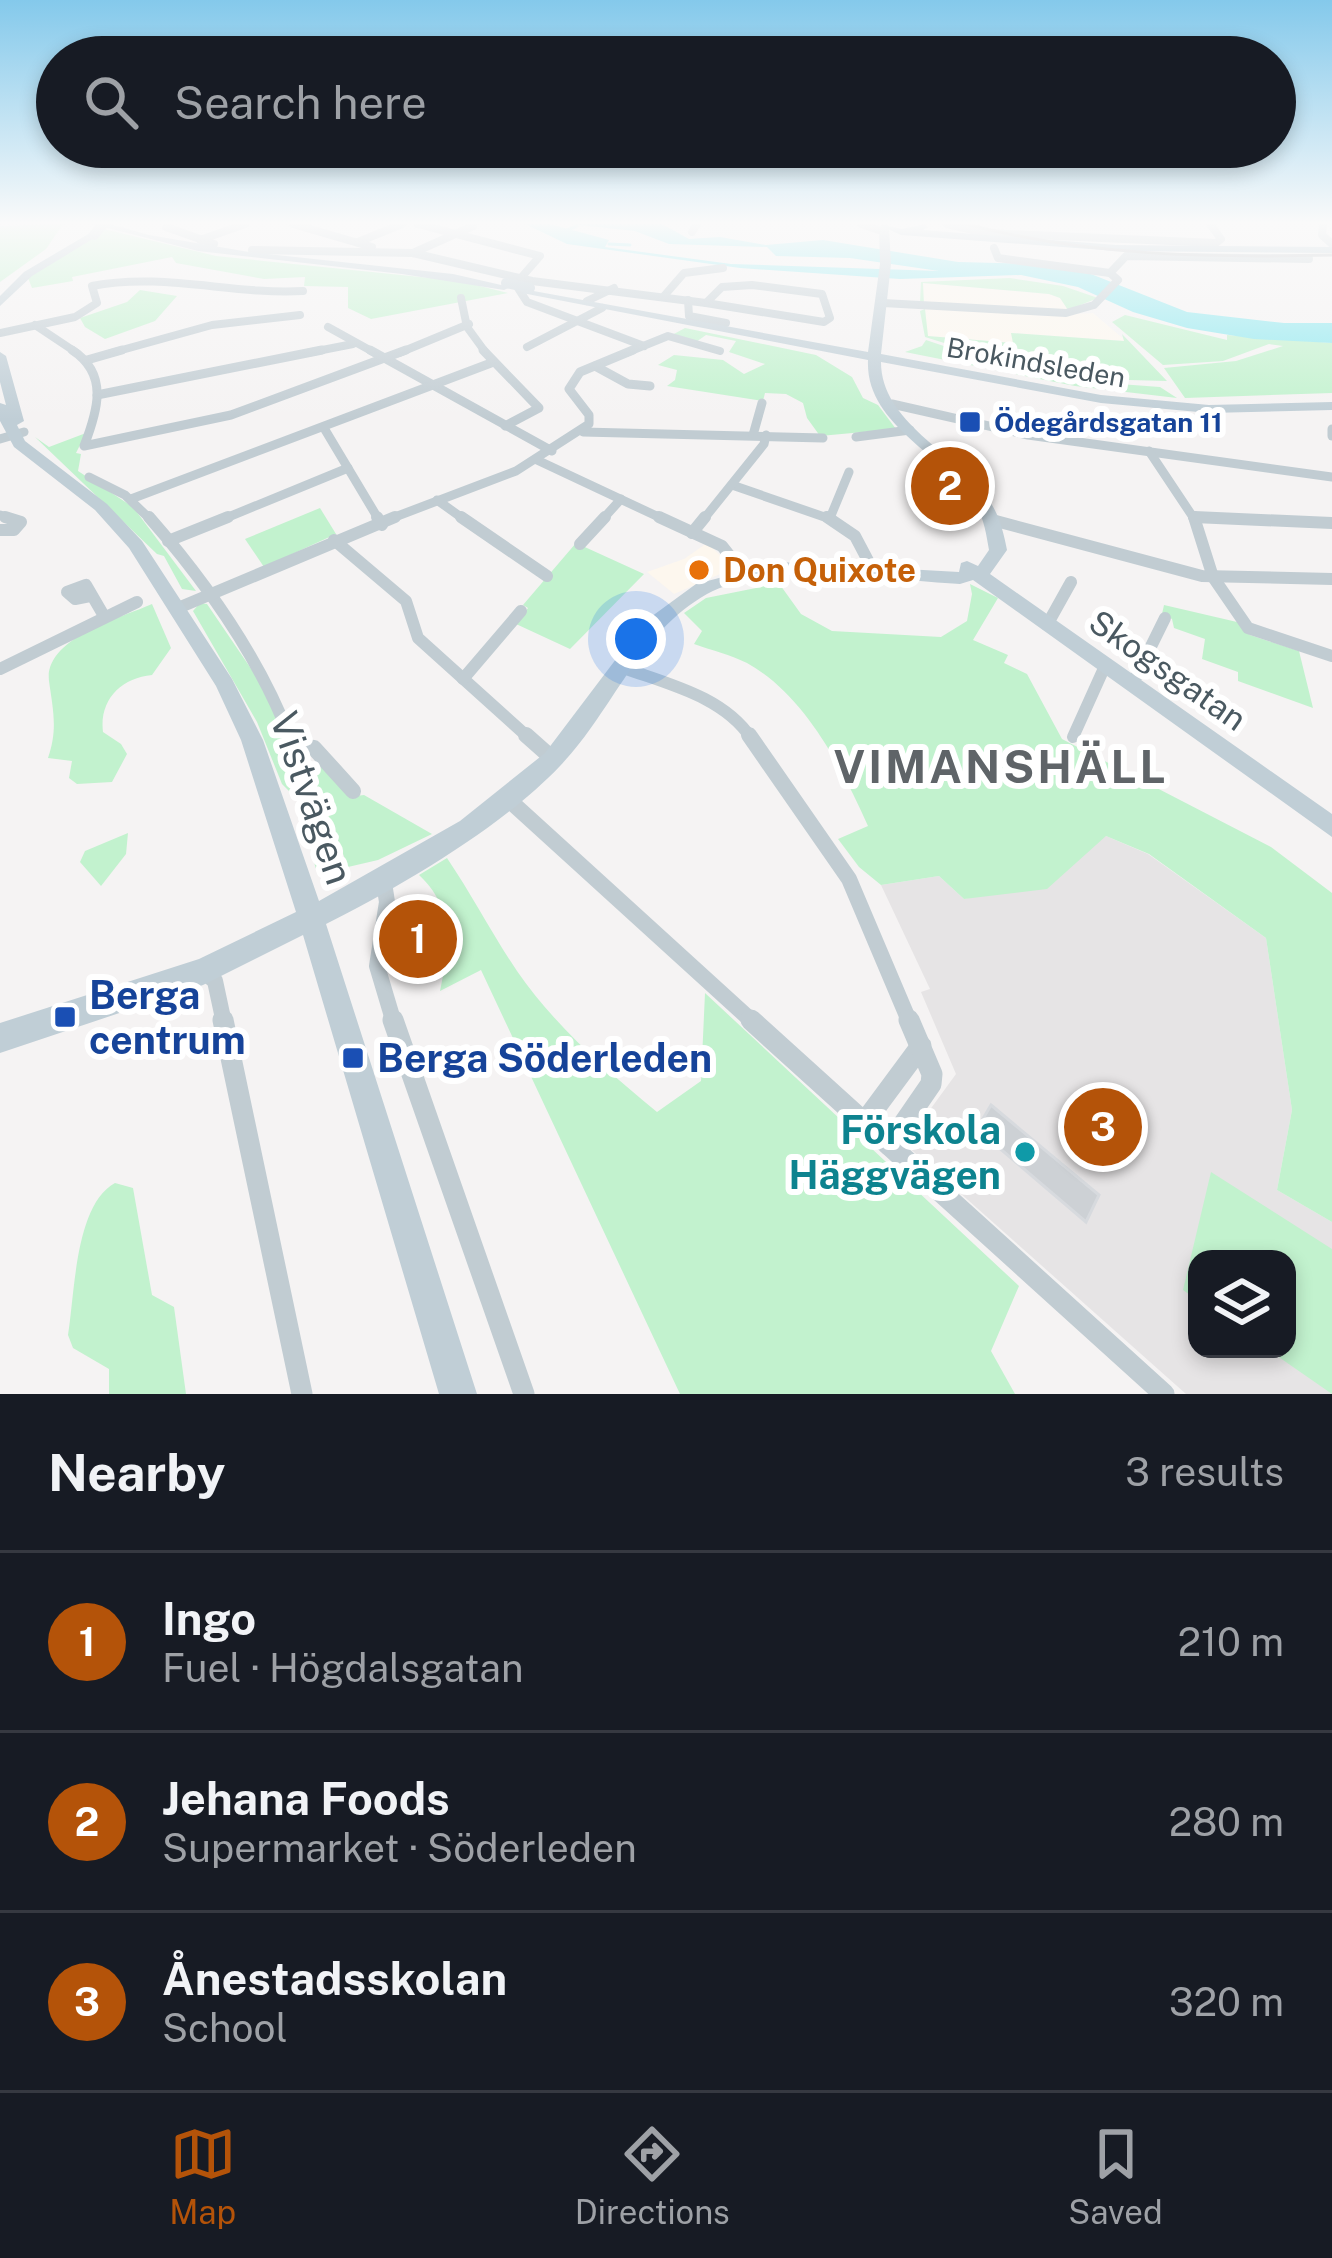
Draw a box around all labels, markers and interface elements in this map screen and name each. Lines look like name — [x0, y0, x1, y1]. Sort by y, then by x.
search box — [36, 36, 1296, 168]
icon: search — [78, 69, 144, 135]
text: Search here — [174, 76, 427, 129]
street label: Brokindsleden — [944, 331, 1128, 393]
place label: Ödegårdsgatan 11 — [994, 406, 1223, 438]
marker: Ödegårdsgatan 11 — [957, 409, 983, 435]
pin: 2 — [911, 441, 989, 531]
place label: Don Quixote — [723, 551, 916, 589]
marker: Don Quixote — [686, 557, 712, 583]
street label: Skogsgatan — [1082, 602, 1254, 738]
your location — [606, 609, 666, 669]
street label: Vistvägen — [261, 706, 363, 890]
district label: VIMANSHÄLL — [833, 740, 1169, 793]
pin: 1 — [379, 894, 457, 984]
place label: Berga centrum — [89, 972, 246, 1063]
marker: Berga centrum — [52, 1004, 78, 1030]
place label: Berga Söderleden — [377, 1035, 712, 1081]
marker: Berga Söderleden — [340, 1045, 366, 1071]
pin: 3 — [1064, 1082, 1142, 1172]
place label: Förskola Häggvägen — [788, 1107, 1001, 1198]
marker: Förskola Häggvägen — [1012, 1139, 1038, 1165]
map controls — [1188, 1250, 1296, 1358]
button: layers — [1188, 1250, 1296, 1358]
text: Nearby — [48, 1443, 225, 1502]
text: 3 results — [1125, 1449, 1284, 1495]
text: Ingo — [162, 1592, 256, 1645]
text: 1 — [79, 1619, 95, 1665]
text: 210 m — [1178, 1619, 1284, 1665]
text: Fuel · Högdalsgatan — [162, 1645, 523, 1691]
text: Jehana Foods — [162, 1772, 450, 1825]
text: 2 — [75, 1799, 99, 1845]
text: 280 m — [1169, 1799, 1284, 1845]
text: Supermarket · Söderleden — [162, 1825, 637, 1871]
text: Ånestadsskolan — [162, 1952, 507, 2005]
text: 3 — [74, 1979, 100, 2025]
text: 320 m — [1169, 1979, 1284, 2025]
text: School — [162, 2005, 287, 2051]
tab: Map — [169, 2121, 236, 2231]
tab: Directions — [575, 2121, 730, 2231]
tab: Saved — [1068, 2121, 1163, 2231]

